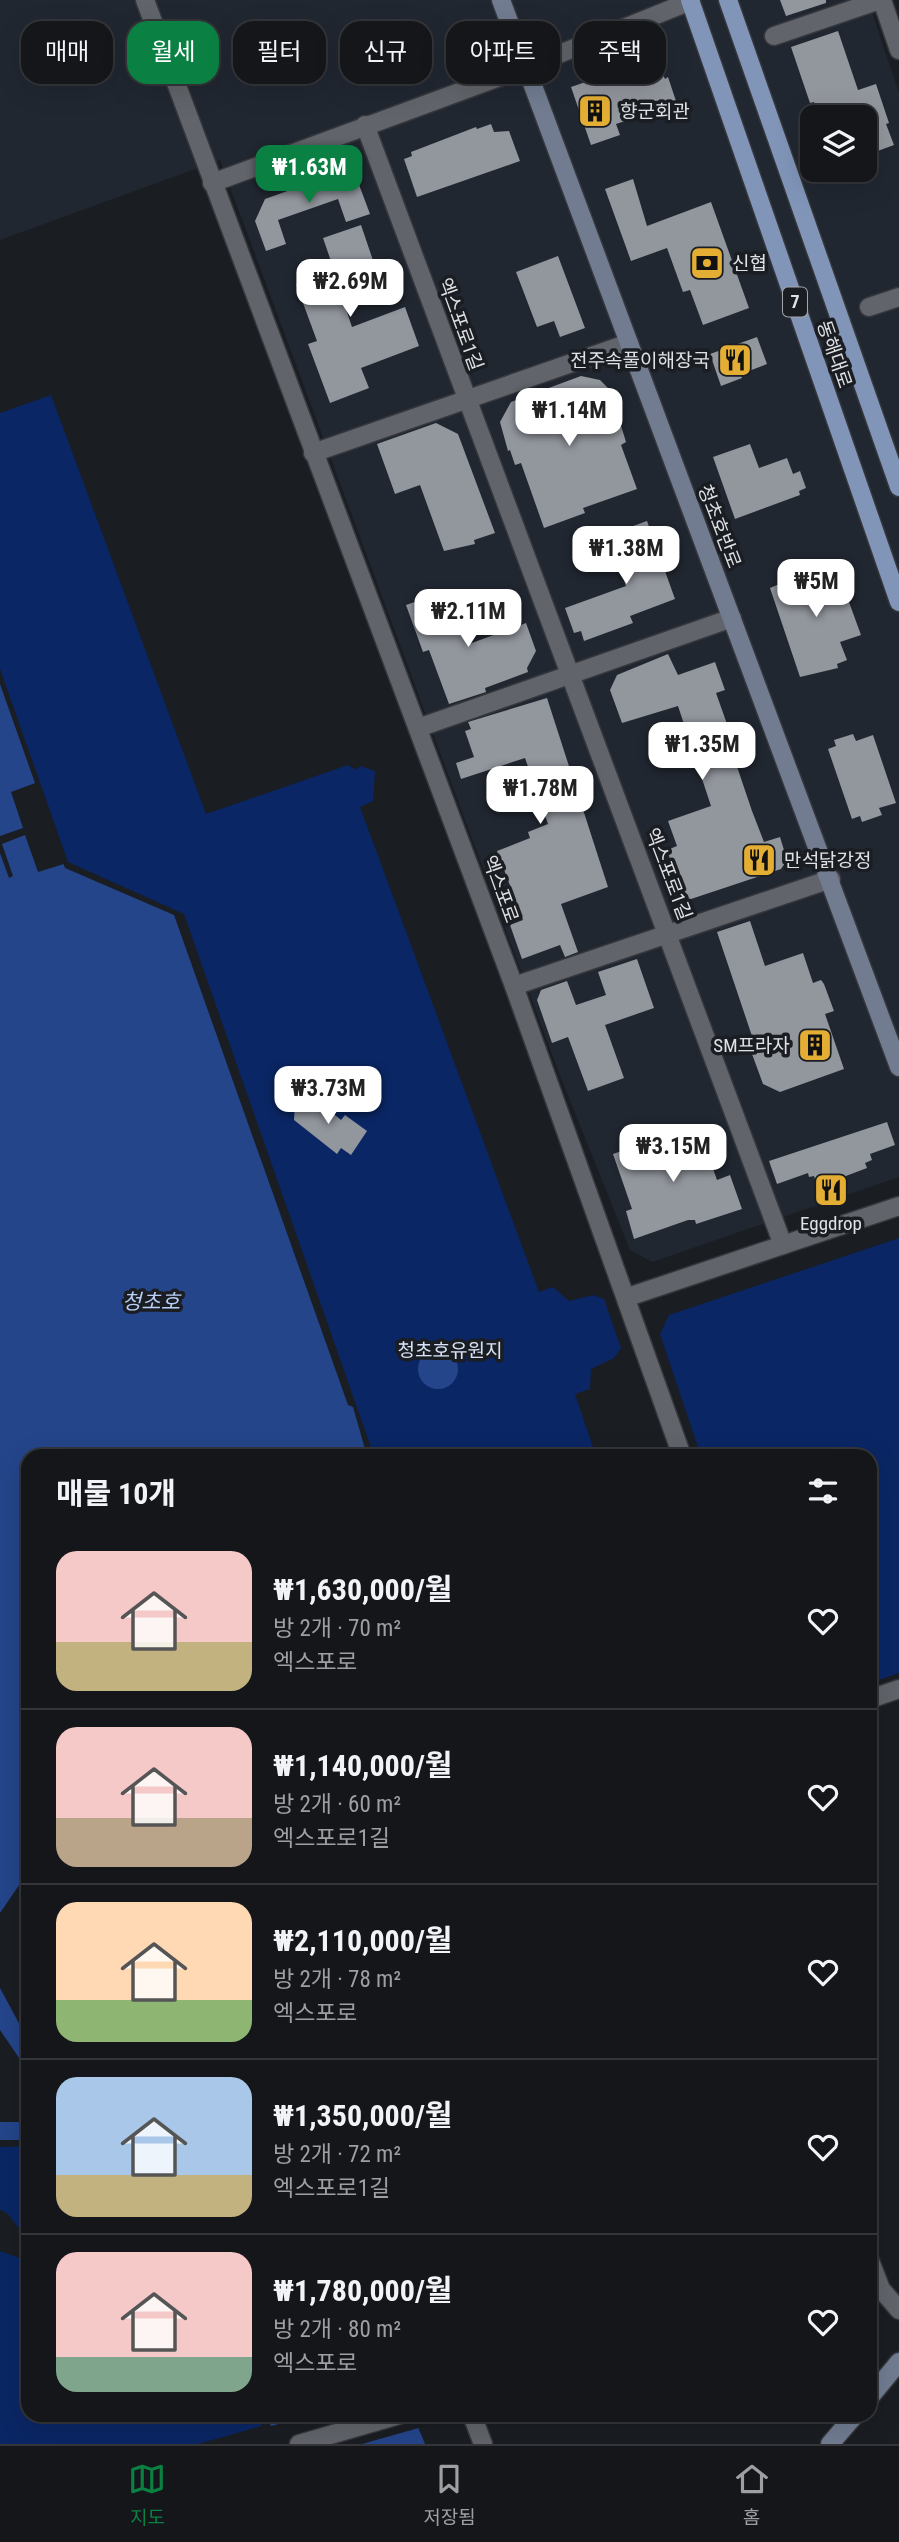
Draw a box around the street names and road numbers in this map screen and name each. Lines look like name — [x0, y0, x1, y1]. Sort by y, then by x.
street label: 엑스포로1길 — [433, 275, 488, 374]
road number: 7 — [783, 288, 807, 316]
street label: 동해대로 — [812, 317, 857, 391]
street label: 청초호반로 — [693, 481, 746, 571]
street label: 엑스포로1길 — [640, 825, 697, 923]
street label: 엑스포로 — [478, 852, 523, 926]

